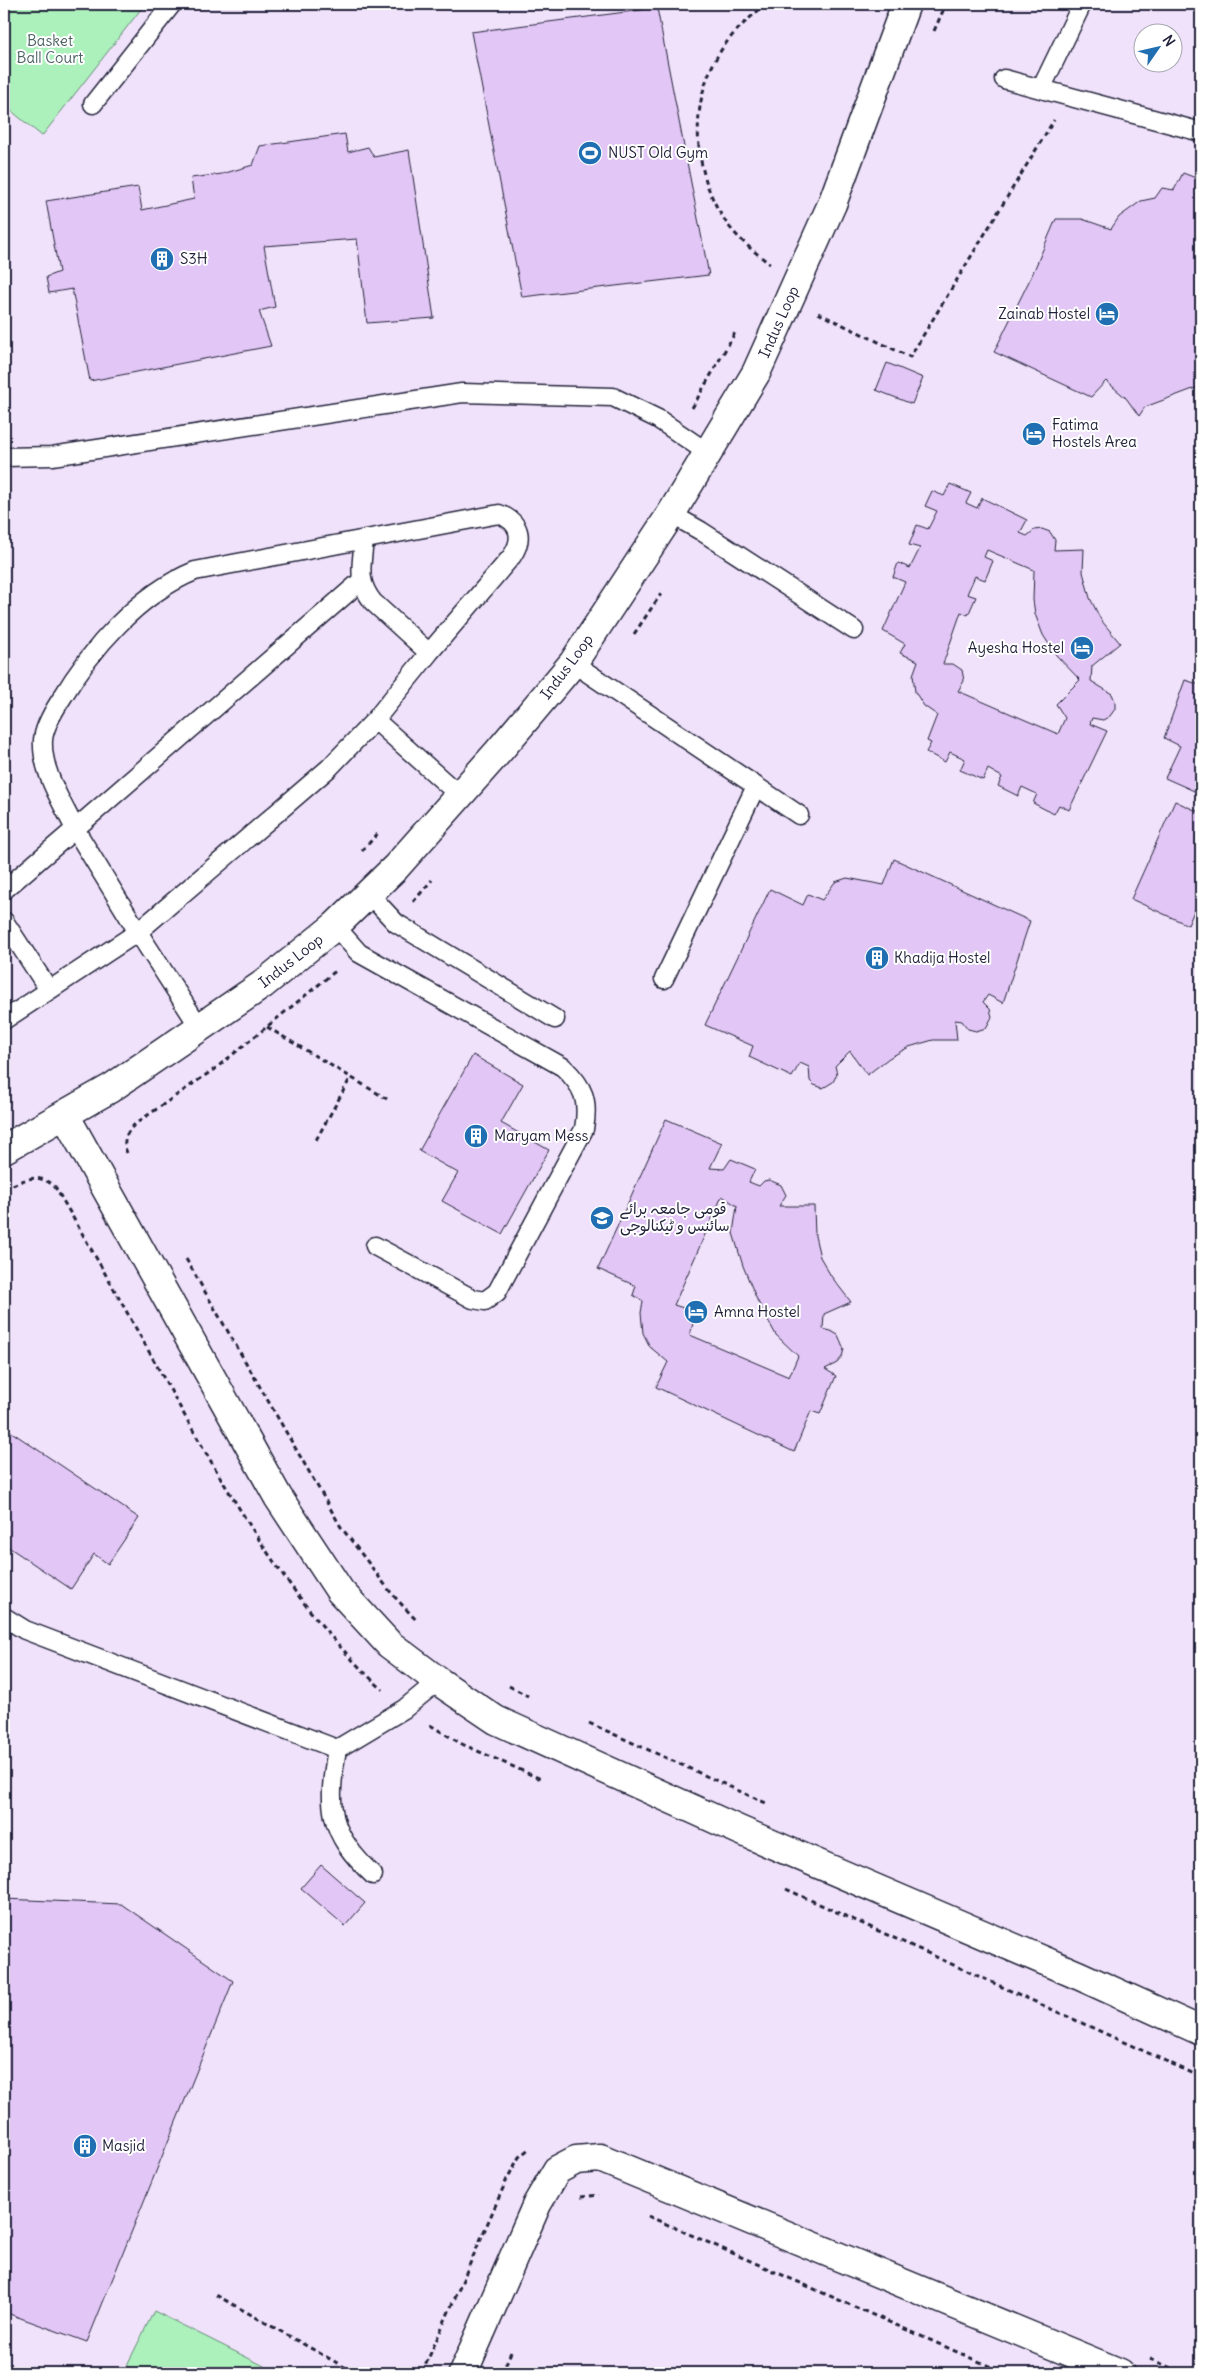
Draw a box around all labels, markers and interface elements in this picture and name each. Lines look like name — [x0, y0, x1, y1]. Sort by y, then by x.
north arrow — [1132, 22, 1182, 72]
park label: Basket Ball Court — [17, 31, 83, 67]
text: N — [1159, 32, 1179, 50]
sports icon: NUST Old Gym — [577, 140, 603, 166]
place label: NUST Old Gym — [608, 143, 708, 162]
building icon: S3H — [149, 246, 175, 272]
place label: S3H — [180, 249, 208, 268]
street label: Indus Loop — [754, 283, 803, 361]
hotel icon: Zainab Hostel — [1094, 301, 1120, 327]
place label: Zainab Hostel — [998, 304, 1090, 323]
place label: Fatima Hostels Area — [1052, 415, 1137, 451]
hotel icon: Fatima Hostels Area — [1021, 421, 1047, 447]
street label: Indus Loop — [536, 630, 597, 703]
hotel icon: Ayesha Hostel — [1069, 635, 1095, 661]
place label: Ayesha Hostel — [968, 638, 1064, 657]
street label: Indus Loop — [255, 930, 327, 992]
building icon: Khadija Hostel — [864, 945, 890, 971]
place label: Khadija Hostel — [894, 948, 990, 967]
building icon: Maryam Mess — [463, 1123, 489, 1149]
place label: Maryam Mess — [494, 1126, 589, 1145]
place label: قومی جامعہ برائے سائنس و ٹیکنالوجی — [620, 1199, 730, 1236]
school or university icon: قومی جامعہ برائے سائنس و ٹیکنالوجی — [589, 1205, 615, 1231]
hotel icon: Amna Hostel — [683, 1299, 709, 1325]
place label: Amna Hostel — [714, 1302, 800, 1321]
building icon: Masjid — [72, 2133, 98, 2159]
place label: Masjid — [102, 2136, 145, 2155]

